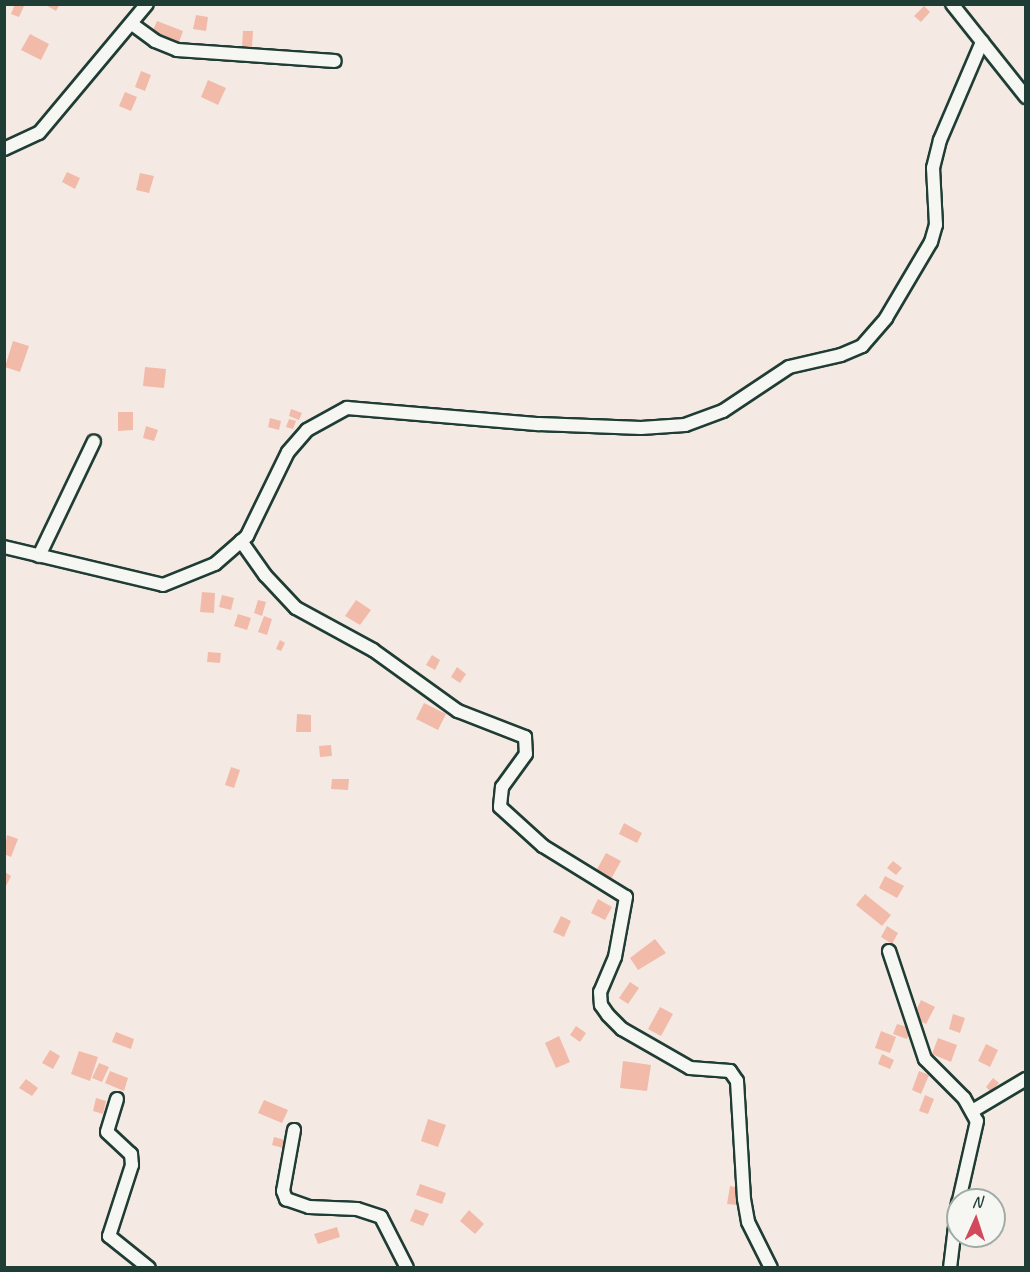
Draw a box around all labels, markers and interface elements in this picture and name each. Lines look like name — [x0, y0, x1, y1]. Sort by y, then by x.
north arrow — [946, 1188, 1006, 1248]
text: N — [971, 1192, 982, 1212]

